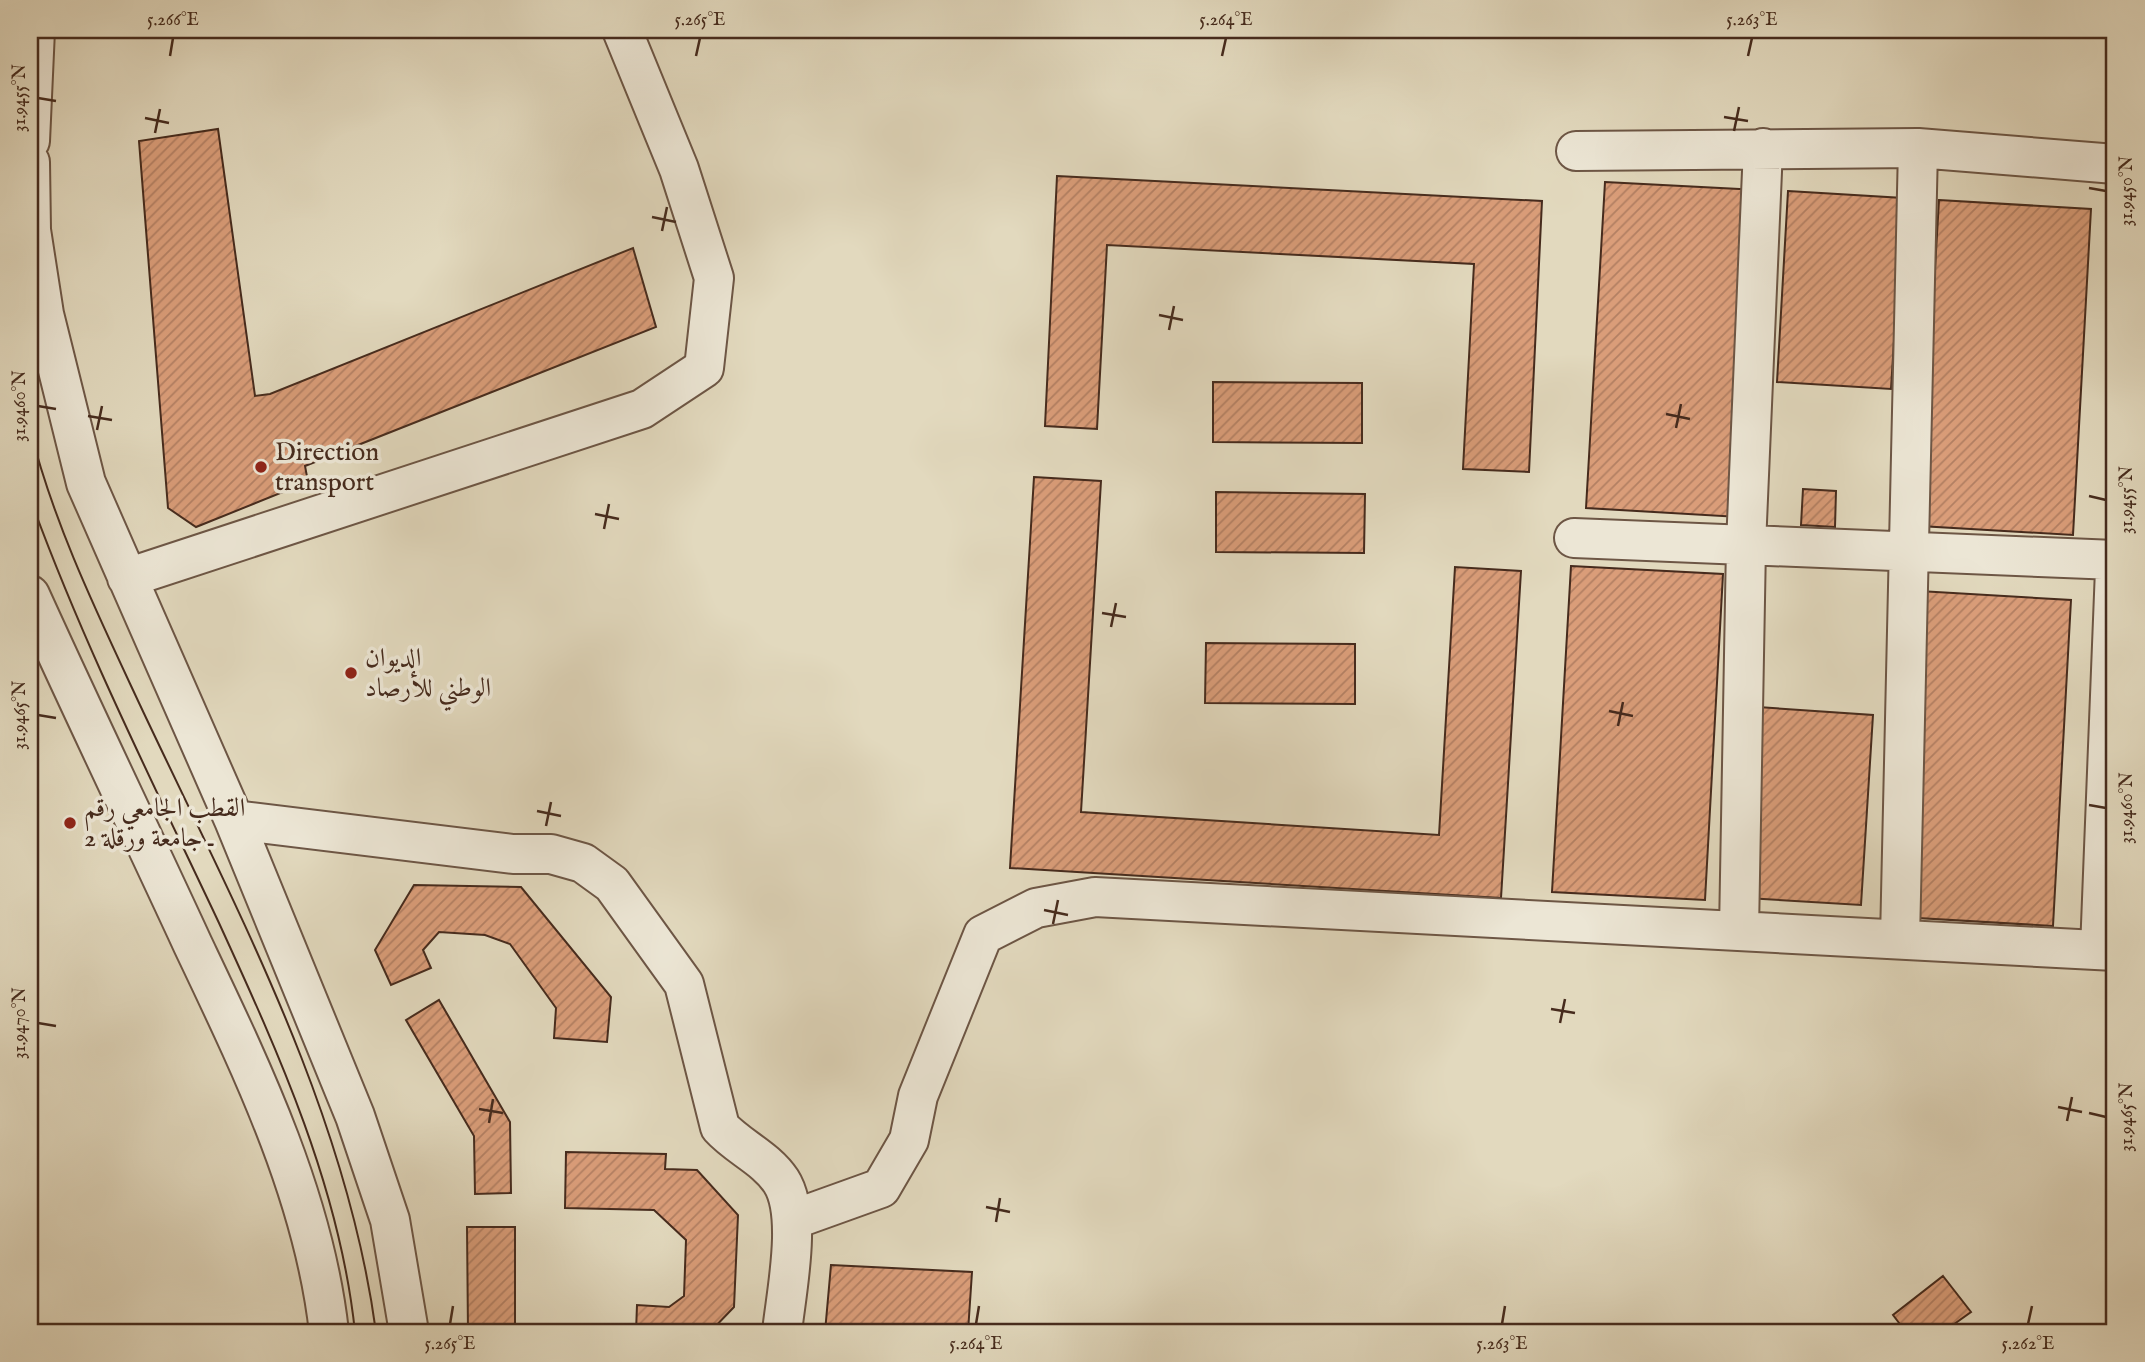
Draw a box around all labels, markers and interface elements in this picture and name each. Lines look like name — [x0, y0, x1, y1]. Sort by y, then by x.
text: 5.266°E — [147, 9, 199, 32]
text: 5.265°E — [674, 9, 726, 32]
text: 5.264°E — [1199, 9, 1253, 32]
text: 5.263°E — [1726, 9, 1778, 32]
text: 31.9455°N — [9, 64, 32, 132]
text: 31.9450°N — [2116, 155, 2139, 226]
text: 31.9460°N — [9, 370, 32, 442]
place label: Direction transport — [275, 436, 379, 499]
marker: Direction transport — [253, 459, 269, 475]
text: 31.9455°N — [2116, 466, 2139, 534]
place label: الديوان الوطني للأرصاد — [365, 642, 491, 711]
marker: الديوان الوطني للأرصاد — [343, 665, 359, 681]
text: 31.9465°N — [9, 680, 32, 750]
text: 31.9460°N — [2116, 772, 2139, 844]
place label: القطب الجامعي رقم 2 ـ جامعة ورقلة — [84, 792, 245, 855]
marker: القطب الجامعي رقم 2 ـ جامعة ورقلة — [62, 815, 78, 831]
text: 31.9470°N — [9, 987, 32, 1059]
text: 31.9465°N — [2116, 1082, 2139, 1152]
text: 5.265°E — [424, 1333, 476, 1356]
text: 5.264°E — [949, 1333, 1003, 1356]
text: 5.263°E — [1476, 1333, 1528, 1356]
text: 5.262°E — [2001, 1333, 2055, 1356]

